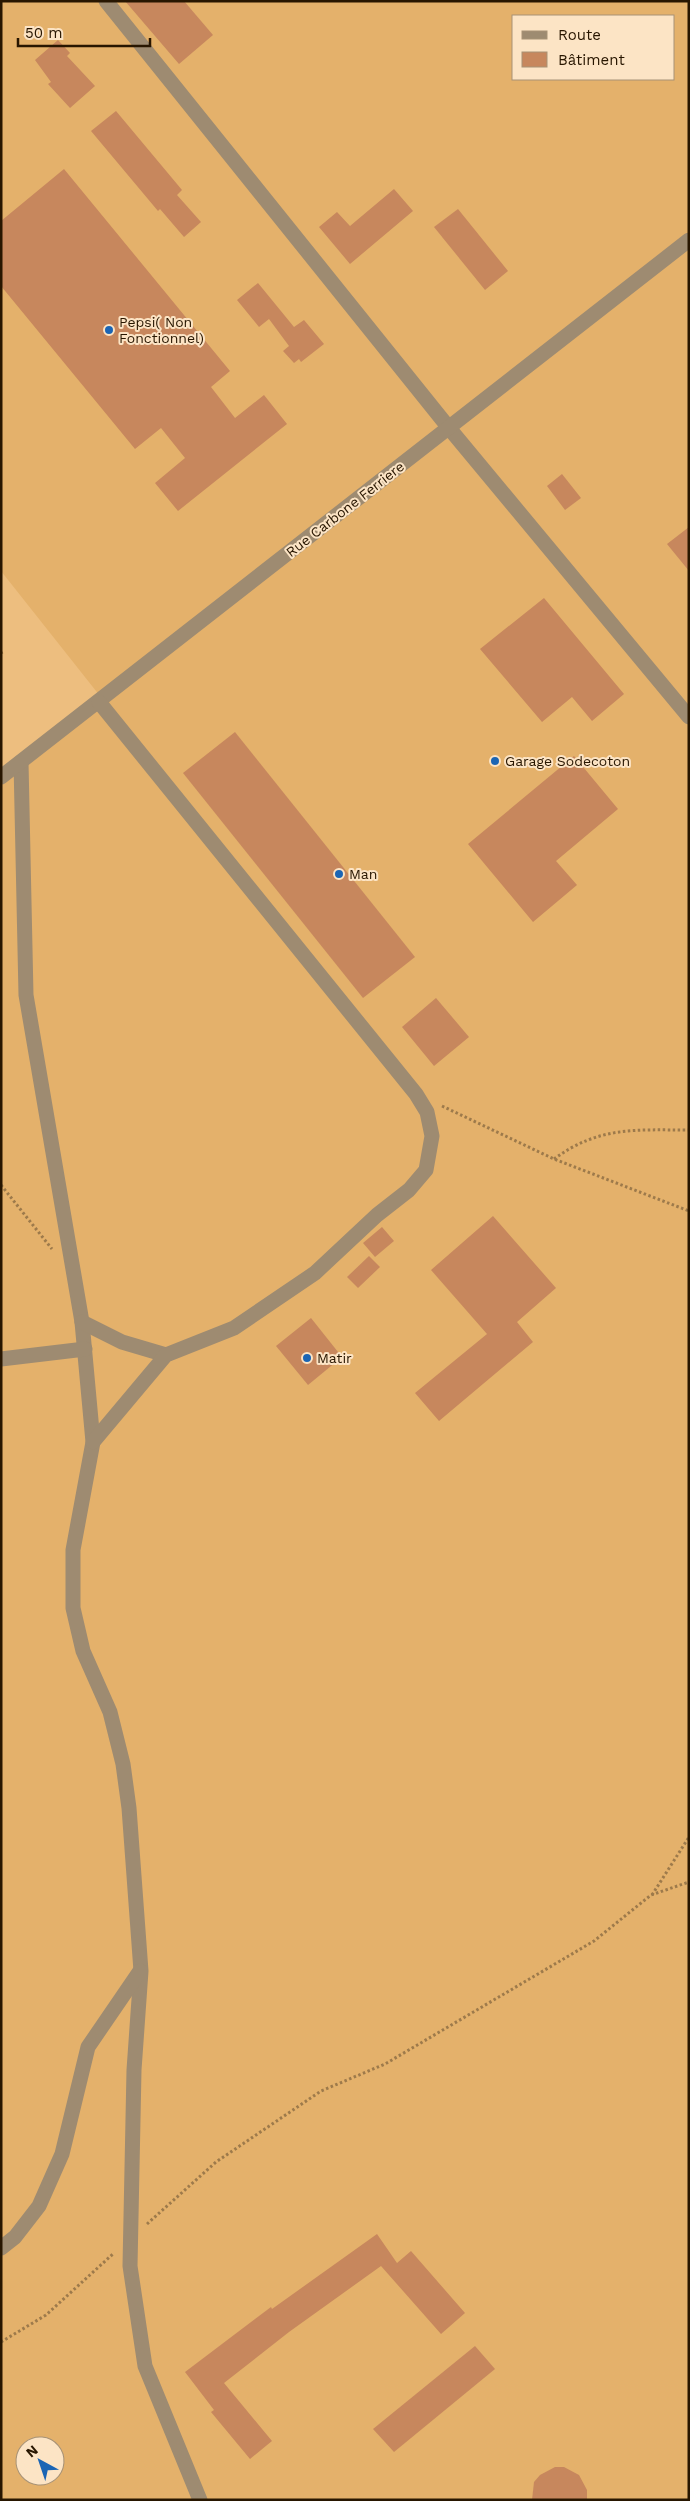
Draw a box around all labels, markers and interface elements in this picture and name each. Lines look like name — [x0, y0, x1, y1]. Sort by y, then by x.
scale bar — [18, 15, 150, 47]
legend — [512, 15, 675, 80]
text: 50 m — [25, 24, 62, 42]
text: Route — [558, 26, 601, 44]
text: Bâtiment — [558, 51, 625, 69]
place label: Pepsi( Non Fonctionnel) — [119, 314, 204, 346]
marker: Pepsi( Non Fonctionnel) — [103, 324, 115, 336]
street label: Rue Carbone Ferriere — [283, 458, 407, 560]
place label: Garage Sodecoton — [505, 753, 630, 769]
marker: Garage Sodecoton — [489, 755, 501, 767]
place label: Man — [349, 866, 377, 882]
marker: Man — [333, 868, 345, 880]
place label: Matir — [317, 1350, 352, 1366]
marker: Matir — [301, 1352, 313, 1364]
north arrow — [15, 2436, 65, 2486]
text: N — [23, 2442, 41, 2461]

